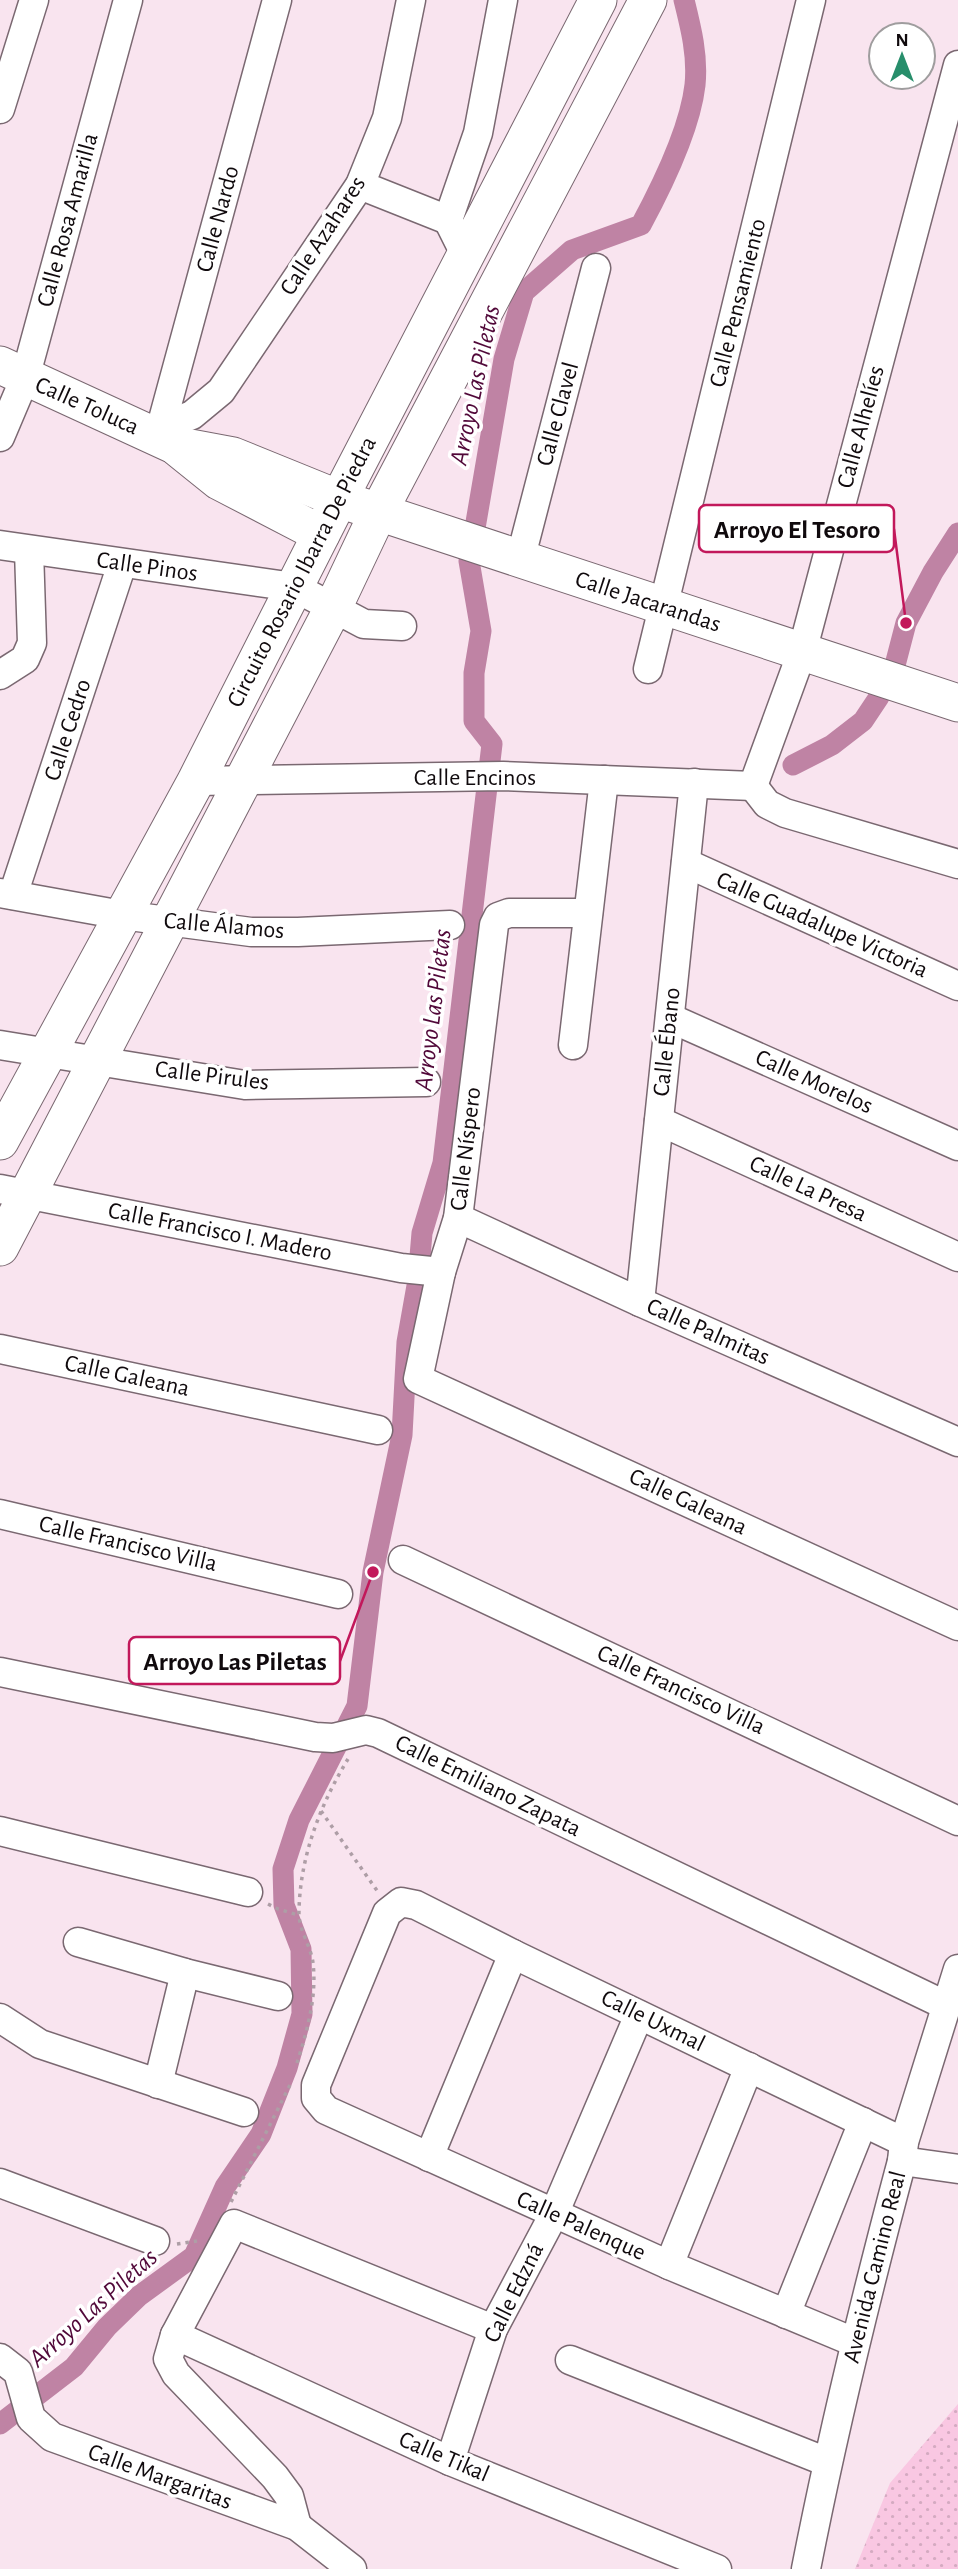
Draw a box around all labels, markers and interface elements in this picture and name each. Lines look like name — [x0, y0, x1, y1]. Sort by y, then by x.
north arrow — [867, 21, 937, 91]
text: N — [895, 31, 909, 50]
street label: Calle Rosa Amarilla — [33, 131, 103, 309]
street label: Calle Nardo — [192, 163, 244, 275]
street label: Calle Azahares — [276, 172, 370, 300]
street label: Calle Pensamiento — [705, 216, 771, 390]
water label: Arroyo Las Piletas — [445, 303, 505, 468]
street label: Calle Clavel — [533, 359, 583, 469]
street label: Calle Alhelíes — [833, 363, 889, 491]
street label: Calle Toluca — [32, 373, 142, 439]
street label: Circuito Rosario Ibarra De Piedra — [223, 433, 381, 711]
callout: Arroyo El Tesoro — [699, 505, 894, 552]
text: Arroyo El Tesoro — [714, 517, 880, 543]
street label: Calle Pinos — [95, 548, 199, 586]
street label: Calle Jacarandas — [572, 567, 724, 637]
street label: Calle Cedro — [40, 676, 96, 784]
street label: Calle Encinos — [414, 766, 536, 790]
street label: Calle Guadalupe Victoria — [713, 868, 931, 982]
street label: Calle Álamos — [163, 907, 285, 943]
water label: Arroyo Las Piletas — [410, 928, 456, 1093]
street label: Calle Ébano — [647, 986, 685, 1098]
street label: Calle Morelos — [752, 1045, 876, 1119]
street label: Calle Pirules — [154, 1057, 270, 1095]
street label: Calle Níspero — [447, 1086, 485, 1212]
street label: Calle La Presa — [746, 1151, 870, 1227]
street label: Calle Francisco I. Madero — [106, 1199, 334, 1265]
street label: Calle Palmitas — [643, 1294, 773, 1370]
street label: Calle Galeana — [62, 1351, 192, 1401]
street label: Calle Galeana — [625, 1464, 751, 1540]
street label: Calle Francisco Villa — [37, 1512, 219, 1576]
callout: Arroyo Las Piletas — [129, 1637, 340, 1684]
street label: Calle Francisco Villa — [593, 1641, 769, 1739]
text: Arroyo Las Piletas — [143, 1649, 327, 1675]
street label: Calle Emiliano Zapata — [391, 1731, 585, 1841]
street label: Calle Uxmal — [597, 1986, 709, 2056]
street label: Avenida Camino Real — [840, 2169, 910, 2365]
street label: Calle Palenque — [513, 2187, 649, 2265]
street label: Calle Edzná — [480, 2240, 548, 2346]
water label: Arroyo Las Piletas — [23, 2244, 162, 2373]
street label: Calle Tikal — [395, 2427, 493, 2487]
street label: Calle Margaritas — [85, 2440, 235, 2514]

